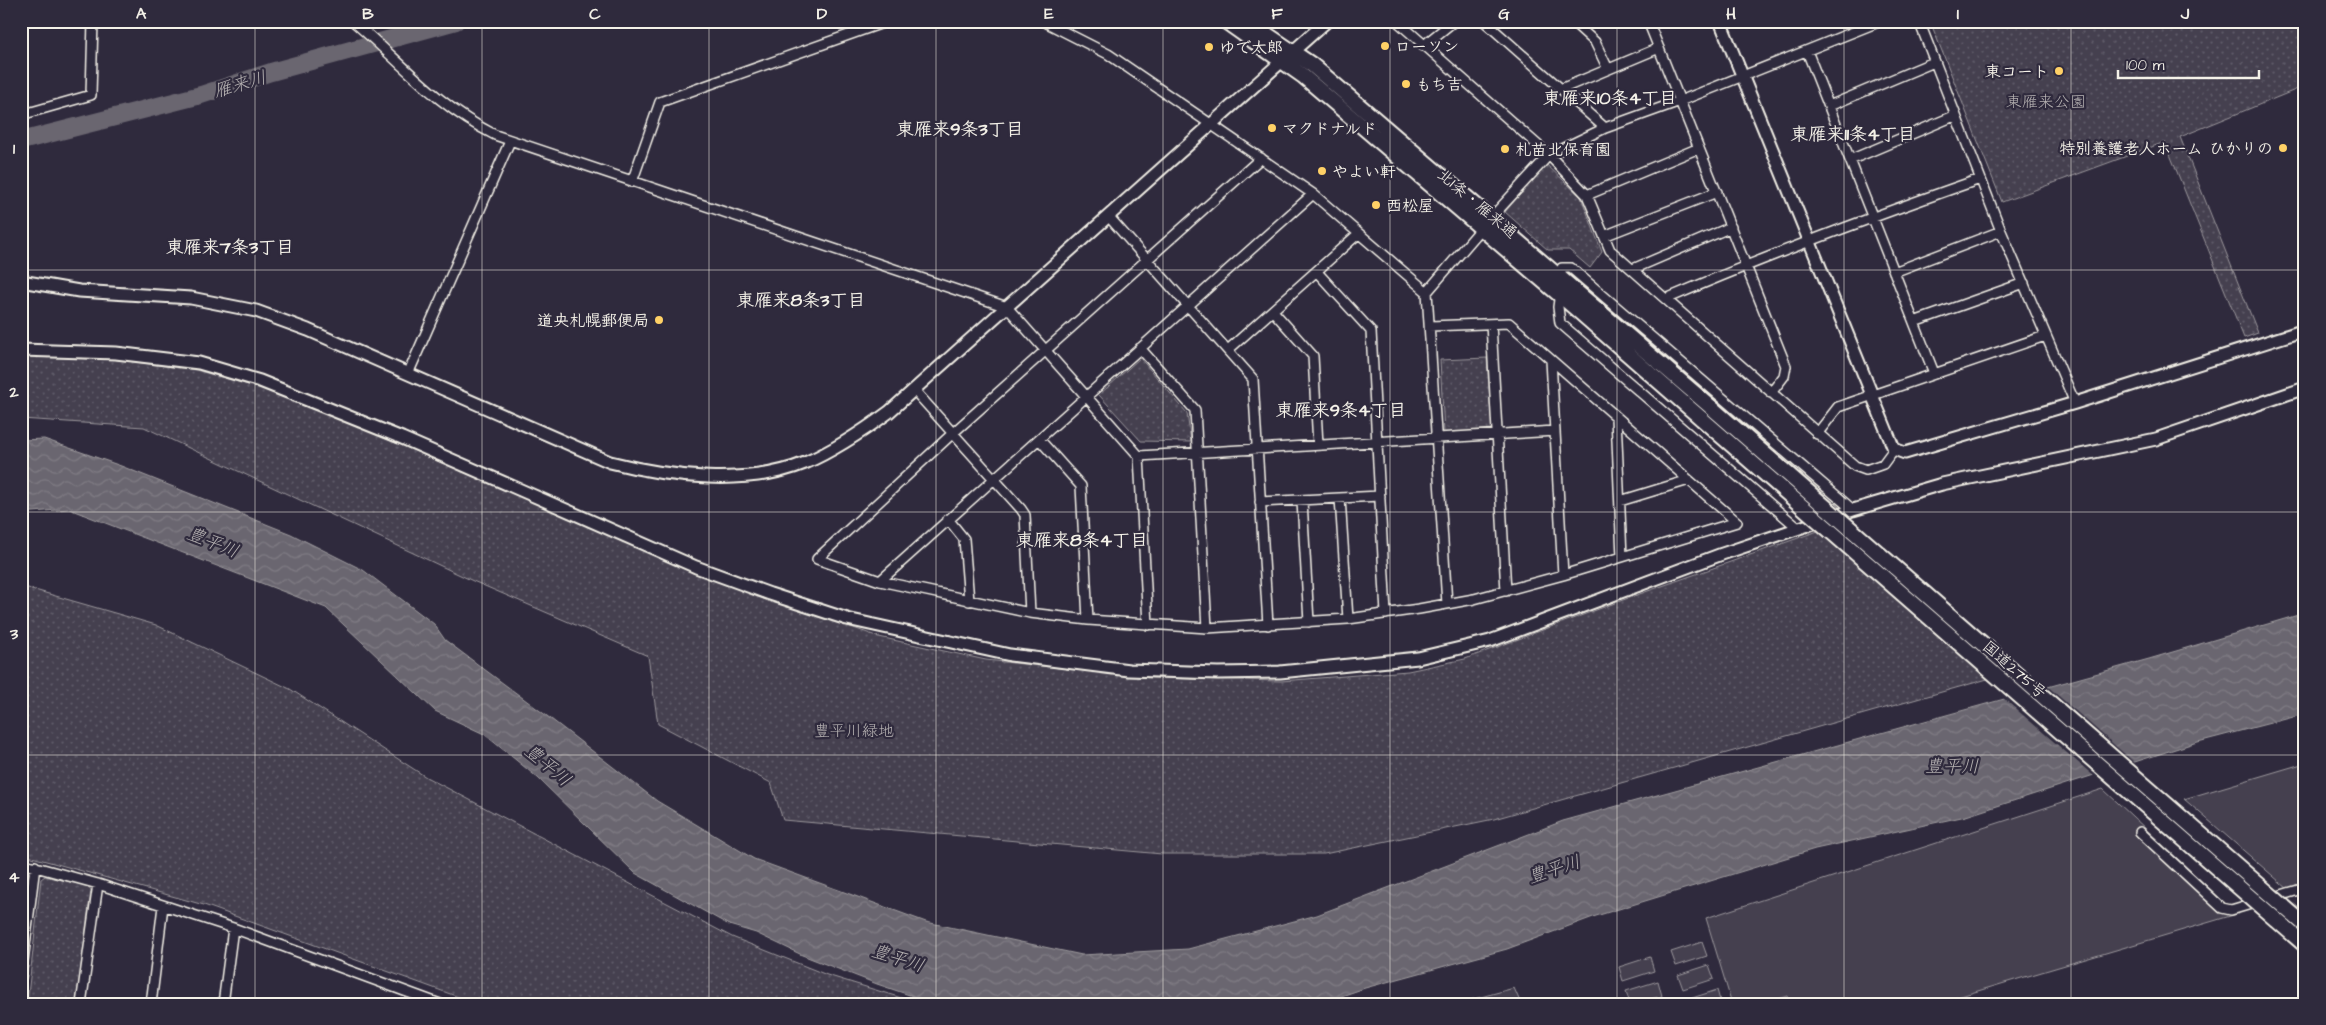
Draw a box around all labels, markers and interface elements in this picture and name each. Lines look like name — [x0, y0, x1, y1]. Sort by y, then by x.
text: A — [136, 3, 147, 25]
text: B — [362, 3, 374, 25]
text: C — [589, 3, 601, 25]
text: D — [817, 3, 828, 25]
text: E — [1044, 3, 1054, 25]
text: F — [1271, 3, 1283, 25]
text: G — [1498, 3, 1510, 25]
text: H — [1726, 3, 1736, 25]
text: I — [1957, 3, 1959, 25]
text: J — [2180, 3, 2190, 25]
place label: ローソン — [1395, 36, 1459, 58]
place label: ゆで太郎 — [1219, 37, 1283, 59]
marker: ローソン — [1379, 40, 1391, 52]
marker: ゆで太郎 — [1203, 41, 1215, 53]
scale bar — [2118, 48, 2260, 80]
text: 100 m — [2126, 55, 2165, 76]
place label: 東コート — [1985, 61, 2049, 83]
water label: 雁来川 — [211, 65, 270, 104]
marker: 東コート — [2053, 65, 2065, 77]
place label: もち吉 — [1416, 74, 1463, 96]
marker: もち吉 — [1400, 78, 1412, 90]
district label: 東雁来10条4丁目 — [1543, 86, 1677, 111]
park label: 東雁来公園 — [2006, 91, 2086, 113]
district label: 東雁来9条3丁目 — [896, 117, 1024, 142]
place label: マクドナルド — [1282, 118, 1377, 140]
marker: マクドナルド — [1266, 122, 1278, 134]
district label: 東雁来11条4丁目 — [1791, 122, 1915, 147]
text: 1 — [13, 138, 16, 160]
place label: 特別養護老人ホーム ひかりの — [2059, 138, 2273, 160]
place label: 札苗北保育園 — [1515, 139, 1611, 161]
marker: 特別養護老人ホーム ひかりの — [2277, 142, 2289, 154]
marker: 札苗北保育園 — [1499, 143, 1511, 155]
place label: やよい軒 — [1332, 161, 1396, 183]
street label: 北1条・雁来通 — [1433, 164, 1522, 244]
marker: やよい軒 — [1316, 165, 1328, 177]
place label: 西松屋 — [1386, 195, 1434, 217]
marker: 西松屋 — [1370, 199, 1382, 211]
district label: 東雁来7条3丁目 — [166, 235, 294, 260]
district label: 東雁来8条3丁目 — [737, 288, 865, 313]
place label: 道央札幌郵便局 — [537, 310, 649, 332]
marker: 道央札幌郵便局 — [653, 314, 665, 326]
text: 2 — [8, 381, 19, 403]
district label: 東雁来9条4丁目 — [1276, 398, 1406, 423]
water label: 豊平川 — [183, 521, 243, 564]
district label: 東雁来8条4丁目 — [1016, 528, 1148, 553]
text: 3 — [9, 623, 19, 645]
street label: 国道275号 — [1978, 636, 2051, 704]
park label: 豊平川緑地 — [814, 720, 894, 742]
water label: 豊平川 — [519, 738, 576, 792]
water label: 豊平川 — [1925, 754, 1979, 779]
water label: 豊平川 — [1525, 849, 1584, 890]
text: 4 — [9, 866, 20, 888]
water label: 豊平川 — [868, 938, 927, 979]

